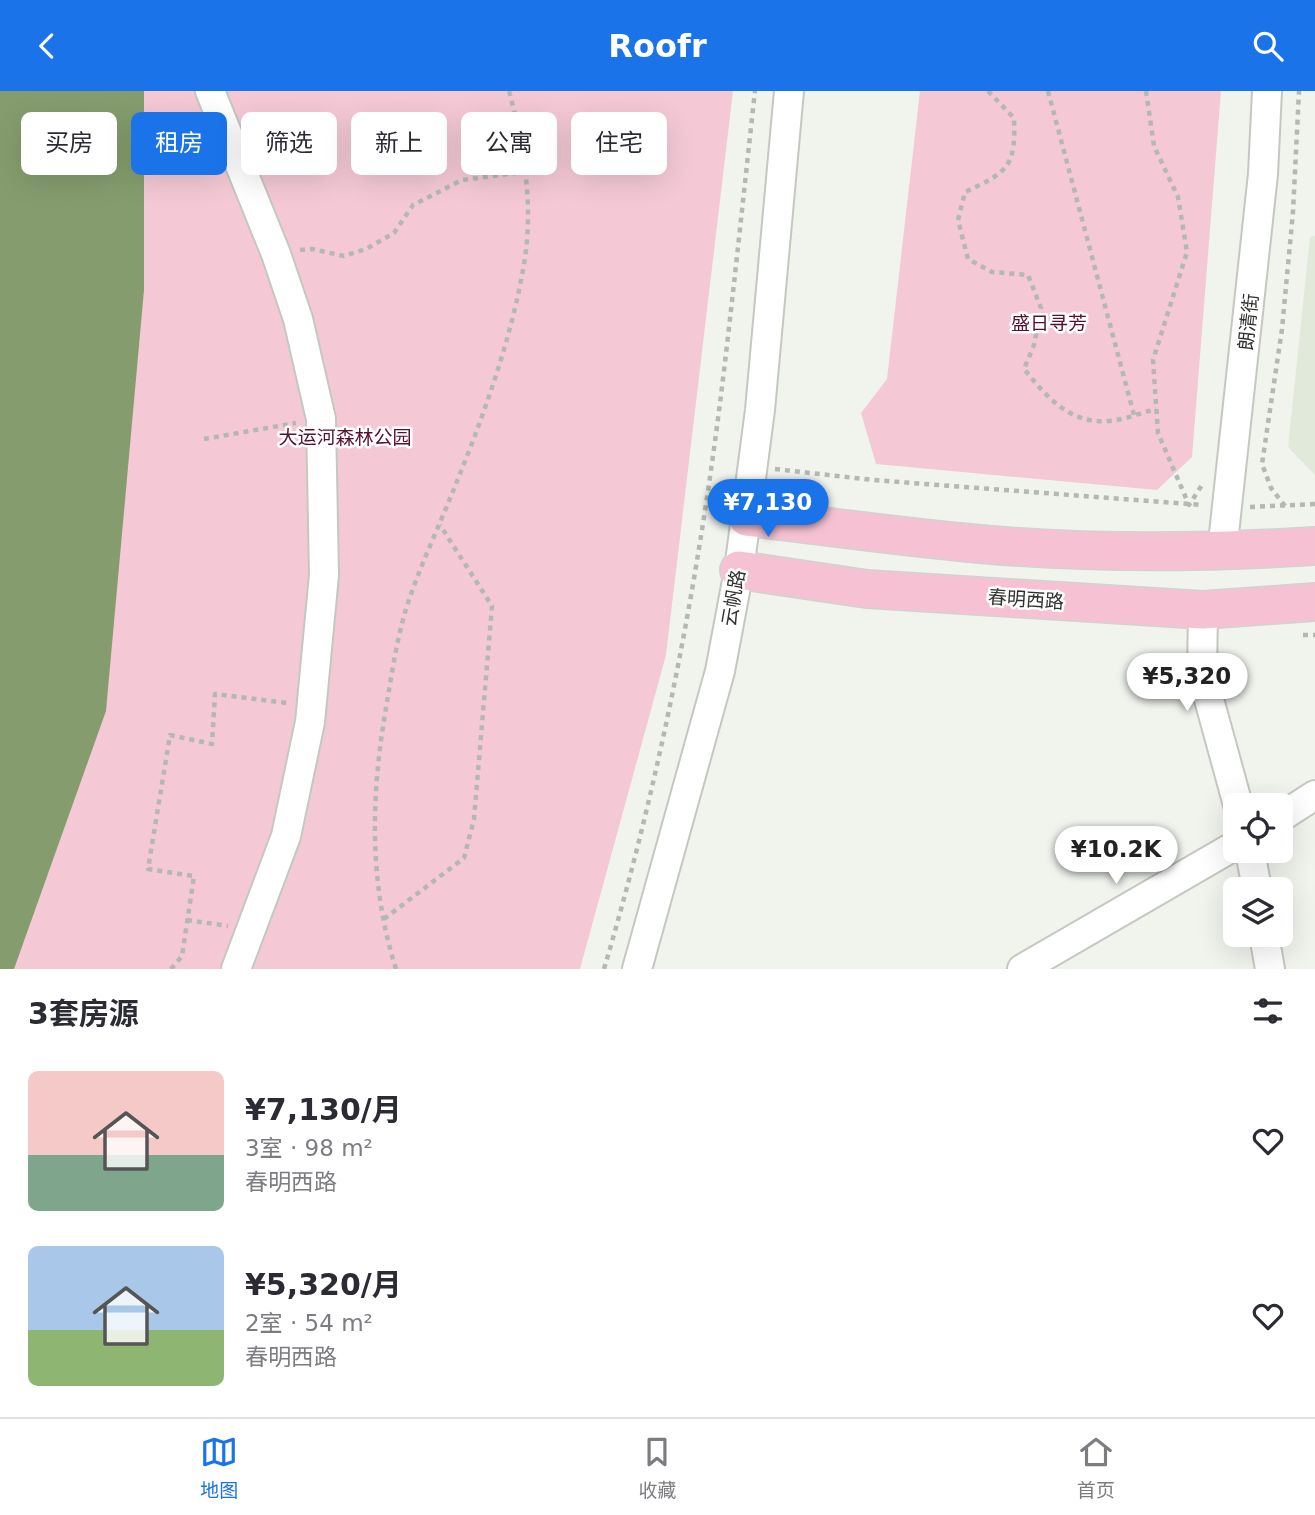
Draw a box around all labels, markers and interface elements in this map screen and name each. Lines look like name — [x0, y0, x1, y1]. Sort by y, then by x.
icon: back — [28, 27, 66, 65]
text: Roofr — [608, 27, 707, 65]
icon: search — [1249, 27, 1287, 65]
chip: 买房 — [21, 112, 117, 175]
chip: 租房 — [131, 112, 227, 175]
chip: 筛选 — [241, 112, 337, 175]
chip: 新上 — [351, 112, 447, 175]
chip: 公寓 — [461, 112, 557, 175]
chip: 住宅 — [571, 112, 667, 175]
street label: 朗清街 — [1234, 292, 1262, 352]
park label: 盛日寻芳 — [1011, 312, 1087, 334]
park label: 大运河森林公园 — [278, 426, 412, 448]
pin: ¥7,130 — [711, 479, 825, 539]
text: ¥7,130 — [724, 489, 812, 515]
street label: 云帆路 — [717, 568, 749, 628]
street label: 春明西路 — [987, 585, 1065, 613]
pin: ¥5,320 — [1130, 653, 1244, 713]
text: ¥5,320 — [1143, 663, 1231, 689]
map controls — [1223, 793, 1293, 947]
button: locate — [1223, 793, 1293, 863]
pin: ¥10.2K — [1059, 827, 1173, 886]
text: ¥10.2K — [1071, 836, 1161, 862]
button: layers — [1223, 877, 1293, 947]
icon: filters — [1249, 992, 1287, 1030]
text: 3套房源 — [28, 996, 139, 1031]
text: ¥7,130/月 — [245, 1092, 402, 1127]
icon: home — [84, 1099, 168, 1183]
icon: heart — [1249, 1122, 1287, 1160]
text: 3室 · 98 m² — [245, 1135, 373, 1161]
text: 春明西路 — [245, 1169, 337, 1195]
text: ¥5,320/月 — [245, 1267, 402, 1302]
icon: home — [84, 1274, 168, 1358]
icon: heart — [1249, 1297, 1287, 1335]
text: 2室 · 54 m² — [245, 1310, 373, 1336]
text: 春明西路 — [245, 1344, 337, 1370]
tab: 地图 — [200, 1433, 238, 1502]
tab: 收藏 — [638, 1433, 677, 1502]
tab: 首页 — [1077, 1433, 1115, 1502]

